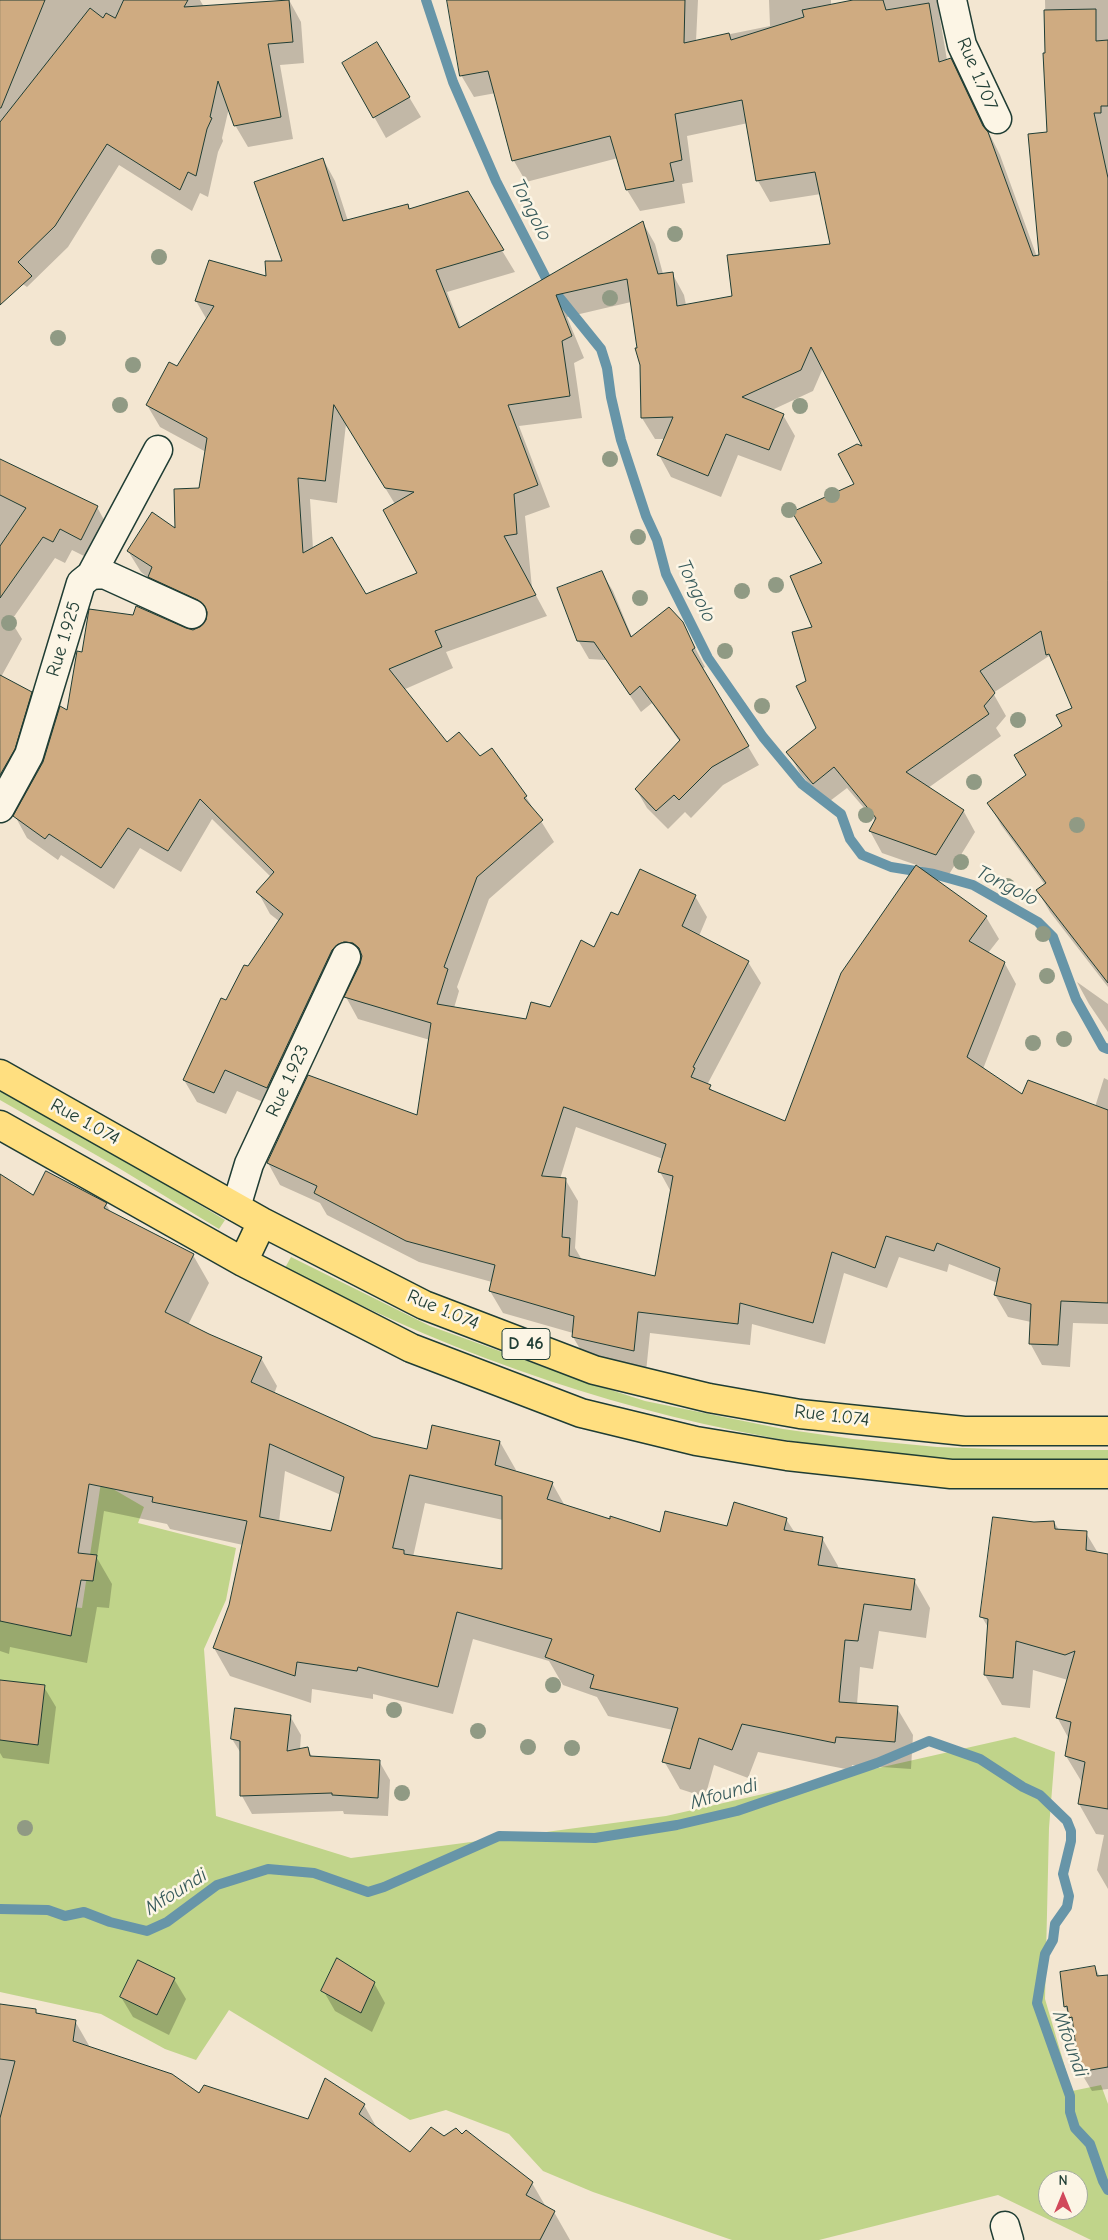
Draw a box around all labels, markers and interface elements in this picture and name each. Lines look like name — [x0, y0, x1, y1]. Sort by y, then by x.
street label: Rue 1.707 — [951, 34, 1003, 114]
water label: Tongolo — [505, 175, 557, 245]
water label: Tongolo — [671, 556, 721, 626]
street label: Rue 1.925 — [42, 599, 86, 679]
water label: Tongolo — [972, 860, 1042, 912]
street label: Rue 1.923 — [261, 1041, 315, 1121]
street label: Rue 1.074 — [46, 1094, 124, 1150]
street label: Rue 1.074 — [404, 1285, 482, 1335]
road number: D 46 — [502, 1328, 550, 1360]
street label: Rue 1.074 — [793, 1400, 871, 1432]
water label: Mfoundi — [687, 1773, 761, 1815]
water label: Mfoundi — [140, 1863, 212, 1921]
water label: Mfoundi — [1047, 2007, 1093, 2081]
north arrow — [1038, 2170, 1088, 2220]
text: N — [1058, 2172, 1068, 2189]

